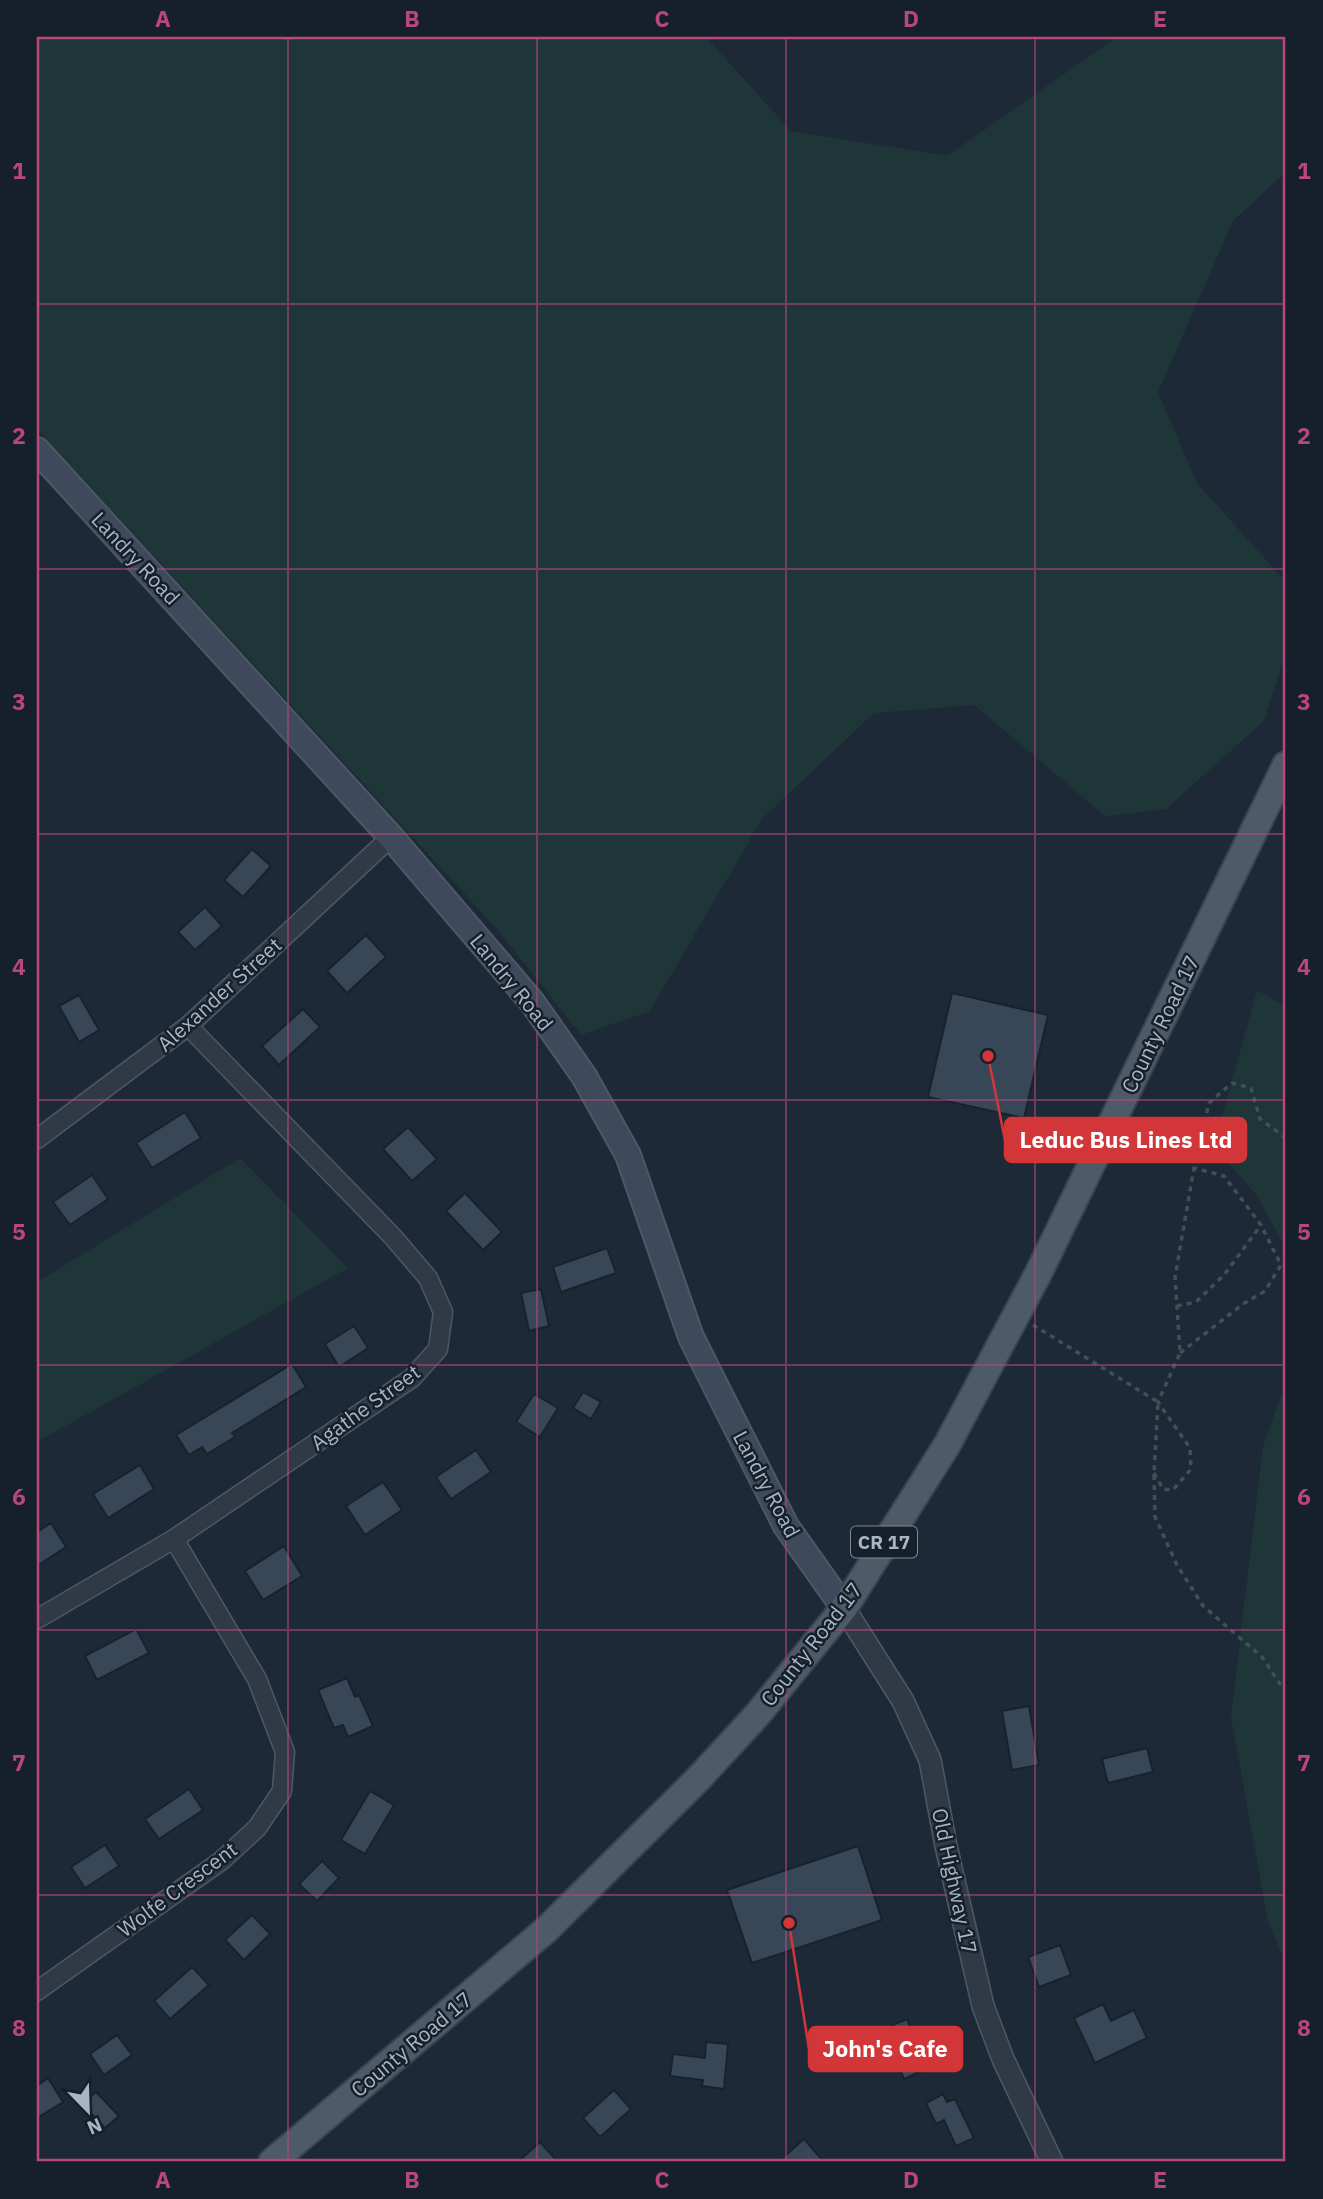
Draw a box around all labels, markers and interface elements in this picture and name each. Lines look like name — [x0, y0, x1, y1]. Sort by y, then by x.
text: A — [155, 3, 171, 33]
text: B — [404, 3, 420, 33]
text: C — [655, 3, 670, 33]
text: D — [903, 3, 919, 33]
text: E — [1153, 3, 1167, 33]
text: 1 — [12, 155, 26, 185]
text: 1 — [1297, 155, 1311, 185]
text: 2 — [12, 420, 26, 450]
text: 2 — [1297, 420, 1311, 450]
street label: Landry Road — [86, 506, 186, 610]
text: 3 — [12, 686, 26, 716]
text: 3 — [1297, 686, 1311, 716]
street label: Landry Road — [464, 928, 560, 1036]
street label: Alexander Street — [151, 931, 287, 1057]
street label: County Road 17 — [1115, 950, 1205, 1098]
text: 4 — [12, 951, 26, 981]
text: 4 — [1297, 951, 1311, 981]
callout: Leduc Bus Lines Ltd — [1005, 1118, 1246, 1162]
text: Leduc Bus Lines Ltd — [1020, 1124, 1232, 1154]
text: 5 — [12, 1216, 26, 1246]
text: 5 — [1297, 1216, 1311, 1246]
street label: Agathe Street — [305, 1358, 425, 1456]
street label: Landry Road — [727, 1426, 807, 1542]
text: 6 — [12, 1481, 26, 1511]
text: 6 — [1297, 1481, 1311, 1511]
road number: CR 17 — [851, 1526, 917, 1558]
street label: County Road 17 — [754, 1576, 868, 1712]
text: 7 — [12, 1747, 26, 1777]
text: 7 — [1297, 1747, 1311, 1777]
street label: Old Highway 17 — [926, 1805, 984, 1957]
street label: Wolfe Crescent — [112, 1835, 242, 1943]
street label: County Road 17 — [345, 1985, 477, 2103]
text: 8 — [12, 2012, 26, 2042]
text: 8 — [1297, 2012, 1311, 2042]
callout: John's Cafe — [809, 2027, 962, 2071]
text: John's Cafe — [822, 2033, 948, 2063]
north arrow — [52, 2076, 122, 2146]
text: N — [84, 2113, 106, 2140]
text: A — [155, 2164, 171, 2194]
text: B — [404, 2164, 420, 2194]
text: C — [655, 2164, 670, 2194]
text: D — [903, 2164, 919, 2194]
text: E — [1153, 2164, 1167, 2194]

